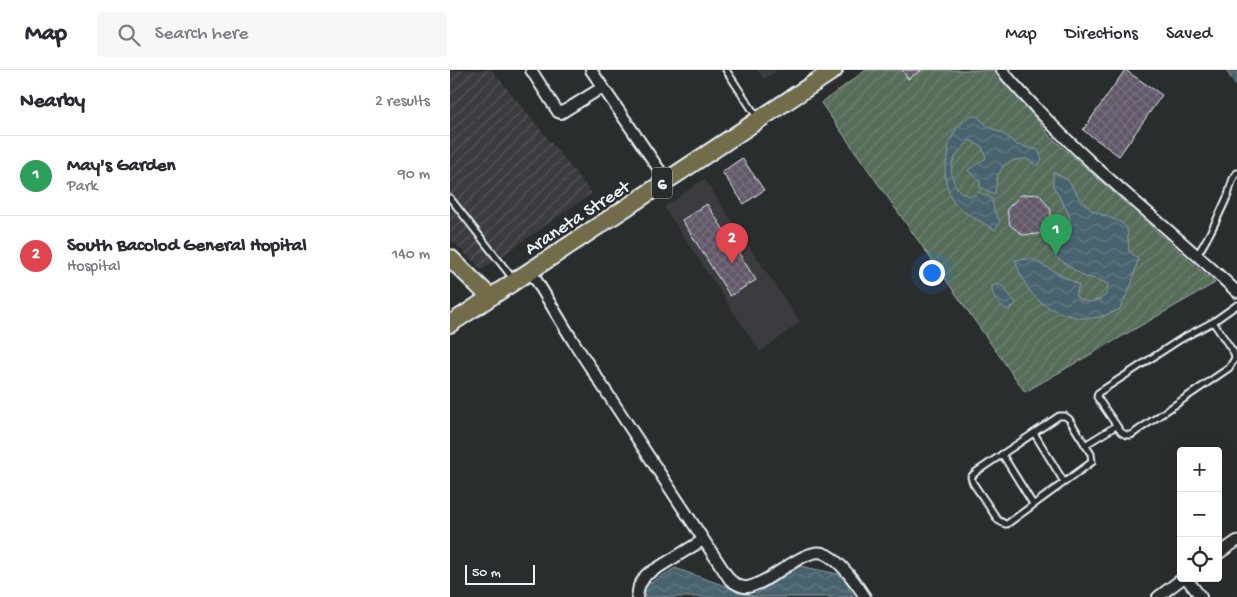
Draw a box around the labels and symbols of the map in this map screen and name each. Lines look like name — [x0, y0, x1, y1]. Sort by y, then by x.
road number: 6 — [652, 168, 672, 198]
street label: Araneta Street — [521, 175, 637, 261]
pin: 1 — [1040, 214, 1072, 255]
pin: 2 — [716, 223, 748, 264]
your location — [919, 260, 945, 286]
scale bar — [465, 562, 535, 585]

